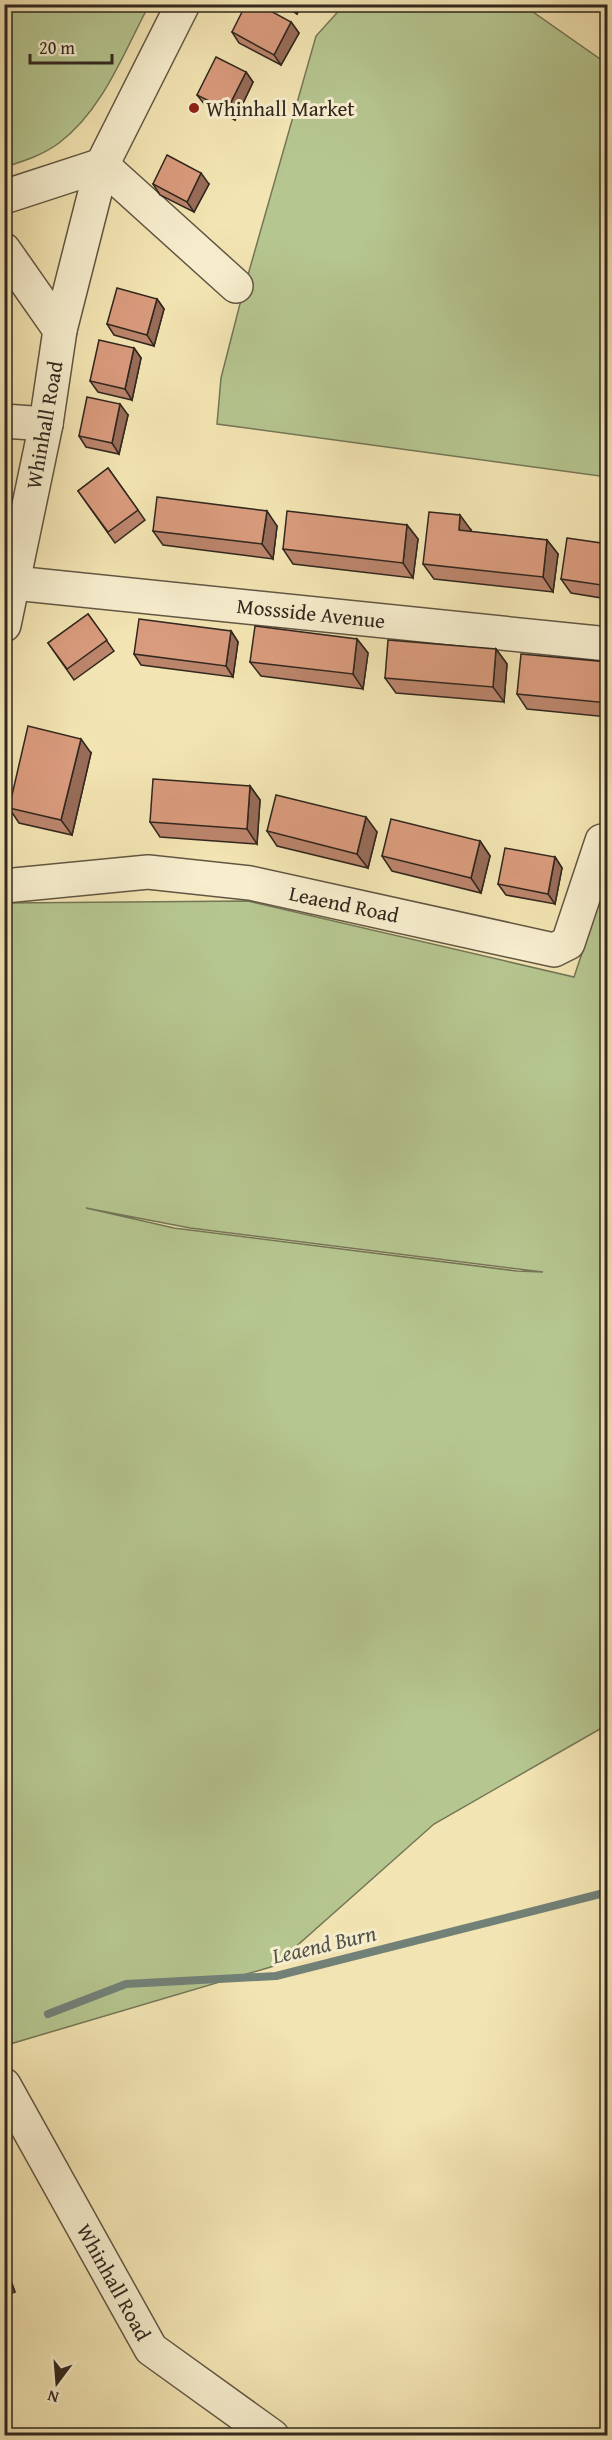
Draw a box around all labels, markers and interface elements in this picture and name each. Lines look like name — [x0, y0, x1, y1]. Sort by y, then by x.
scale bar — [30, 27, 112, 65]
text: 20 m — [39, 34, 75, 61]
place label: Whinhall Market — [206, 93, 355, 124]
marker: Whinhall Market — [187, 101, 201, 115]
street label: Whinhall Road — [17, 358, 71, 491]
street label: Mossside Avenue — [235, 590, 387, 636]
street label: Leaend Road — [286, 877, 402, 931]
water label: Leaend Burn — [268, 1917, 379, 1972]
street label: Whinhall Road — [69, 2218, 159, 2347]
north arrow — [27, 2353, 87, 2413]
text: N — [44, 2384, 61, 2410]

